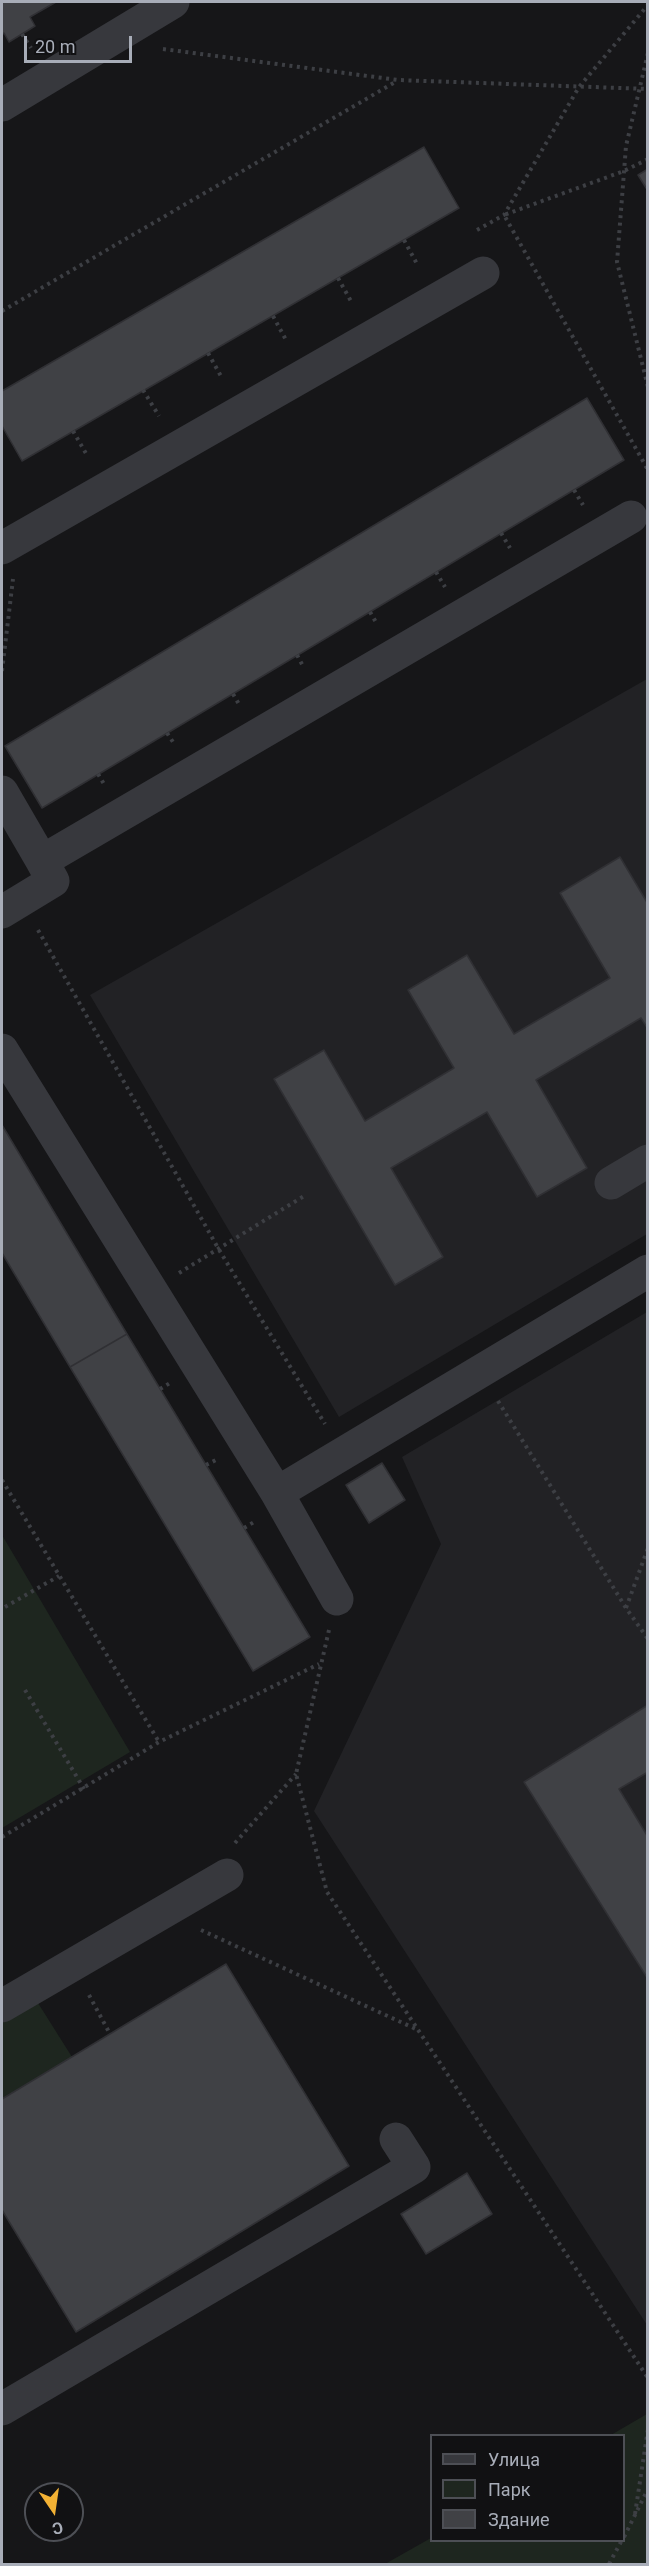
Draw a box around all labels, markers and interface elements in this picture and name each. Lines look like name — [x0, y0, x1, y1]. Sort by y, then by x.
scale bar — [27, 24, 135, 62]
text: 20 m — [35, 36, 75, 57]
legend — [430, 2434, 625, 2542]
text: Улица — [488, 2449, 540, 2470]
text: Парк — [488, 2479, 530, 2500]
north arrow — [24, 2482, 84, 2542]
text: Здание — [488, 2509, 550, 2530]
text: С — [50, 2518, 65, 2539]

